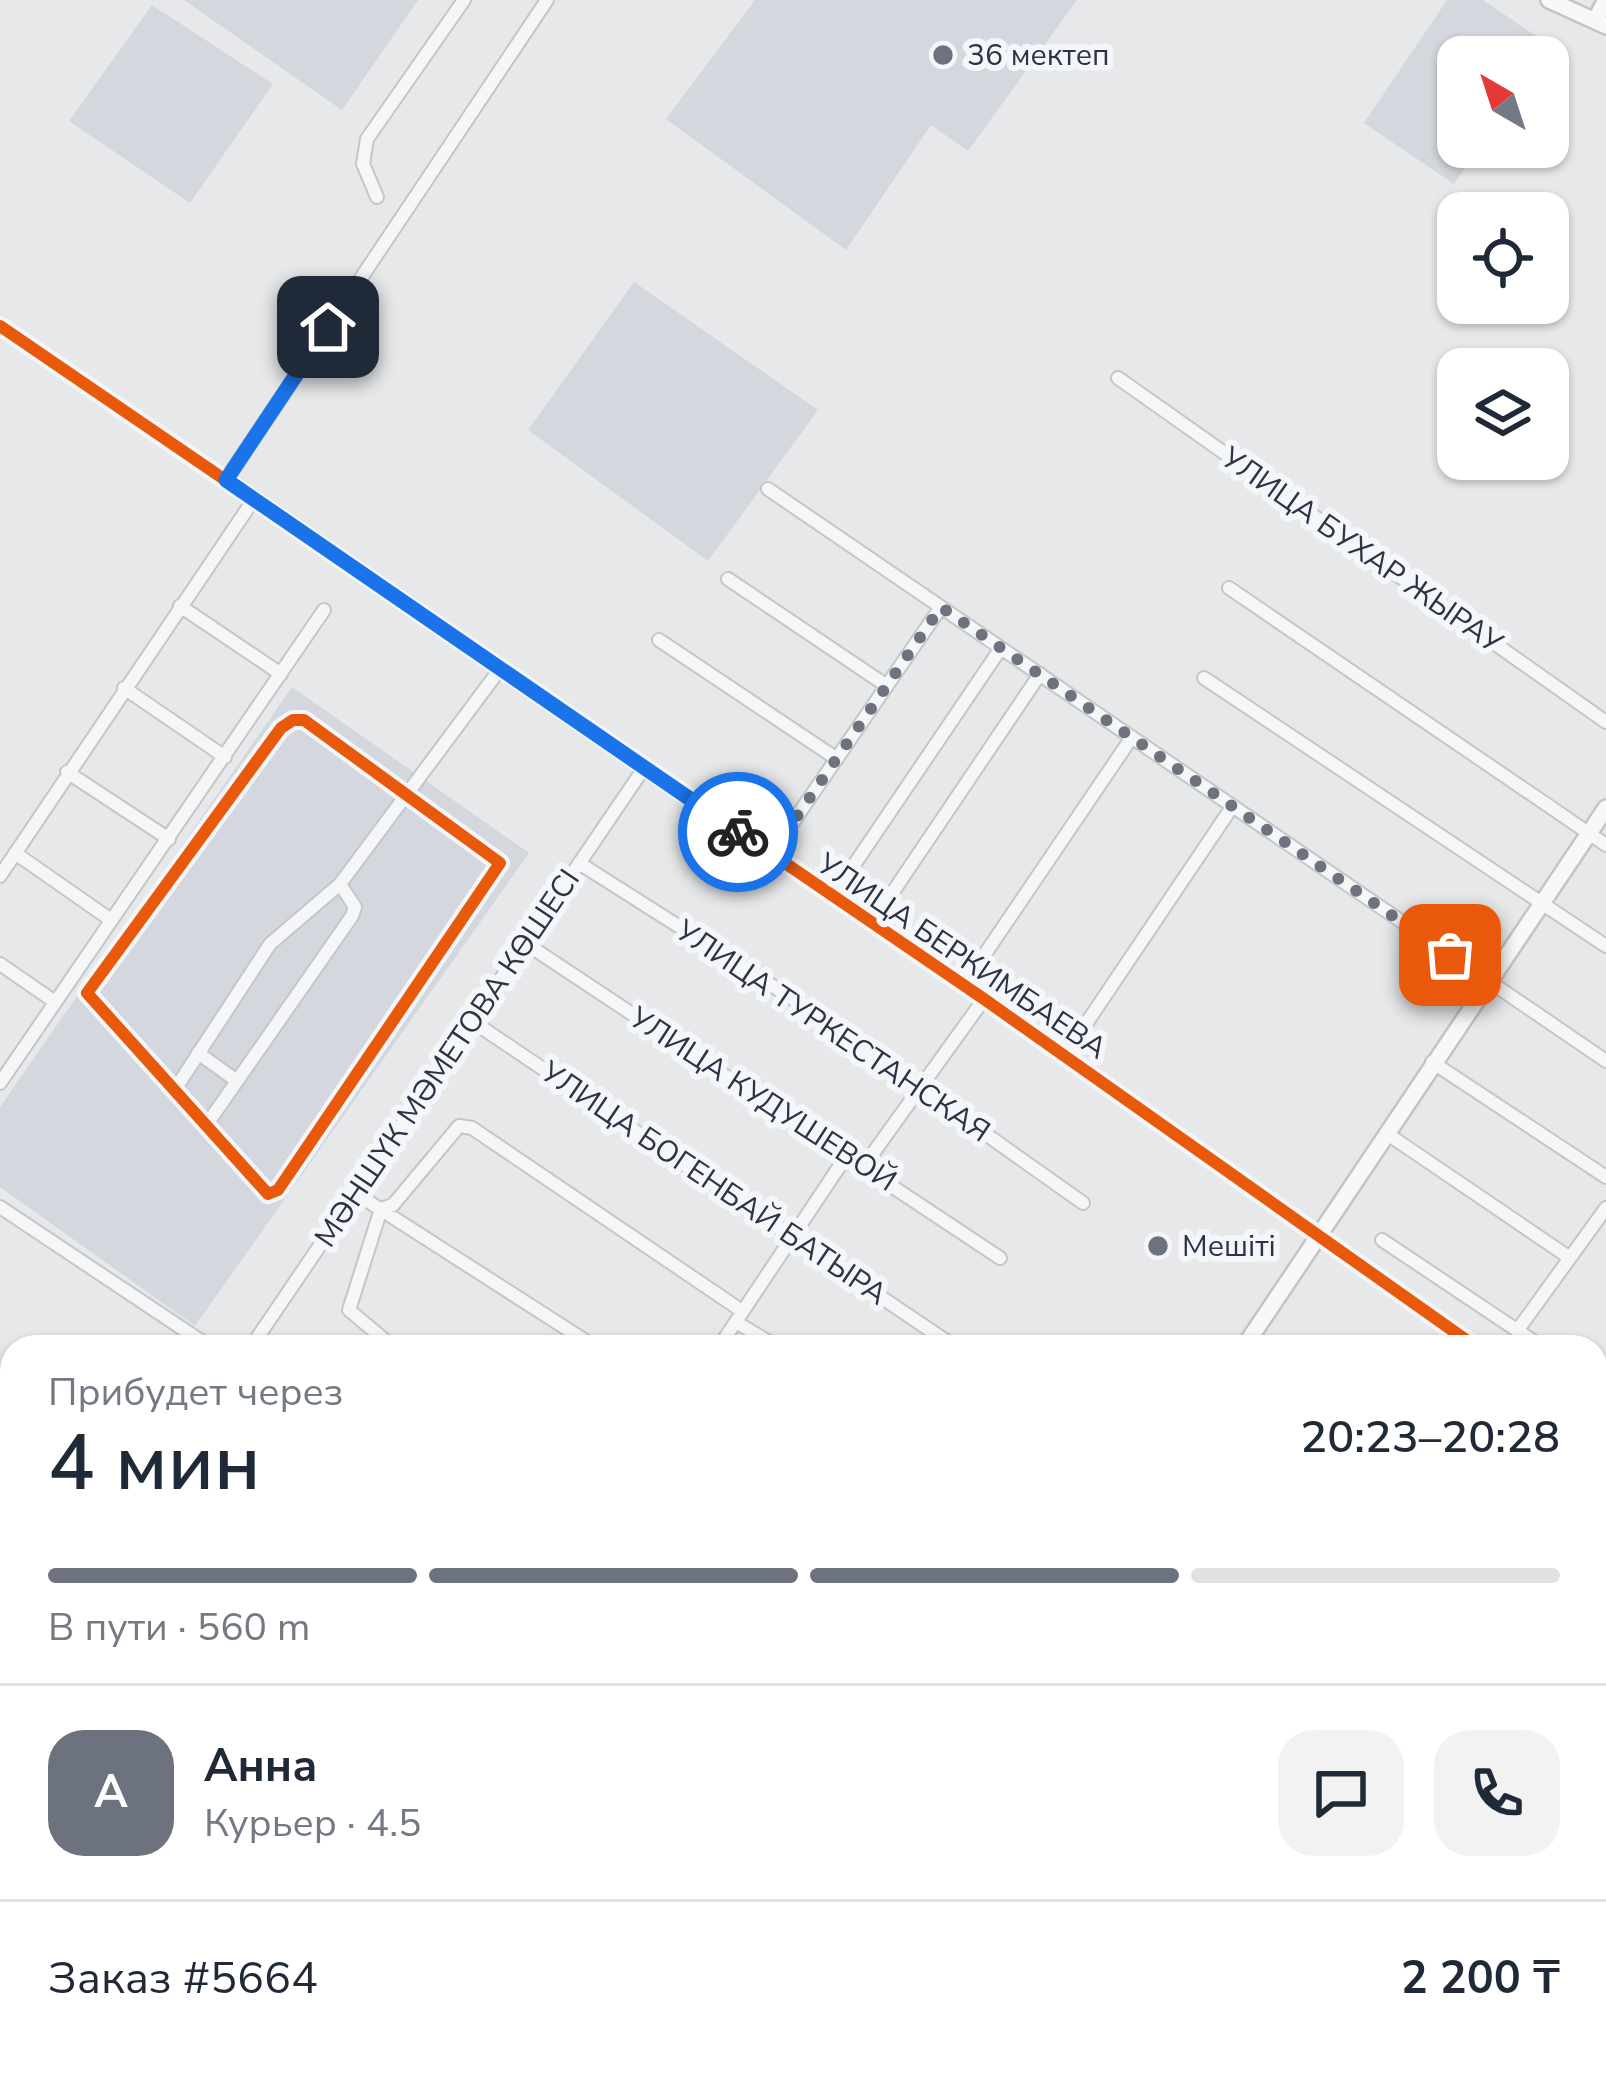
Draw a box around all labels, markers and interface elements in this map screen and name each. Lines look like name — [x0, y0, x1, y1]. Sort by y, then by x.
place label: 36 мектеп — [967, 35, 1110, 76]
north arrow — [1437, 36, 1569, 168]
map controls — [1437, 36, 1569, 480]
marker: 36 мектеп — [930, 42, 956, 68]
button: locate — [1437, 192, 1569, 324]
pin — [277, 276, 379, 378]
icon: home — [295, 294, 361, 360]
button: layers — [1437, 348, 1569, 480]
street label: УЛИЦА БУХАР ЖЫРАУ — [1212, 437, 1511, 664]
courier — [678, 772, 798, 892]
icon: bike — [705, 799, 771, 865]
street label: УЛИЦА БЕРКИМБАЕВА — [808, 843, 1115, 1069]
street label: МӘНШҮК МӘМЕТОВА КӨШЕСІ — [305, 861, 590, 1255]
pin — [1399, 904, 1501, 1006]
street label: УЛИЦА ТУРКЕСТАНСКАЯ — [667, 910, 998, 1152]
icon: bag — [1417, 922, 1483, 988]
street label: УЛИЦА КУДУШЕВОЙ — [620, 997, 904, 1201]
street label: УЛИЦА БОГЕНБАЙ БАТЫРА — [532, 1051, 895, 1315]
place label: Мешіті — [1182, 1226, 1276, 1267]
marker: Мешіті — [1145, 1233, 1171, 1259]
text: Прибудет через — [48, 1366, 343, 1419]
text: 20:23–20:28 — [1300, 1407, 1560, 1468]
text: 4 мин — [48, 1410, 260, 1517]
text: В пути · 560 m — [48, 1601, 310, 1654]
button: chat — [1278, 1730, 1404, 1856]
button: phone — [1434, 1730, 1560, 1856]
text: Анна — [204, 1736, 317, 1797]
text: А — [94, 1762, 128, 1823]
text: Курьер · 4.5 — [204, 1797, 421, 1850]
text: Заказ #5664 — [48, 1948, 318, 2009]
text: 2 200 ₸ — [1401, 1948, 1560, 2009]

